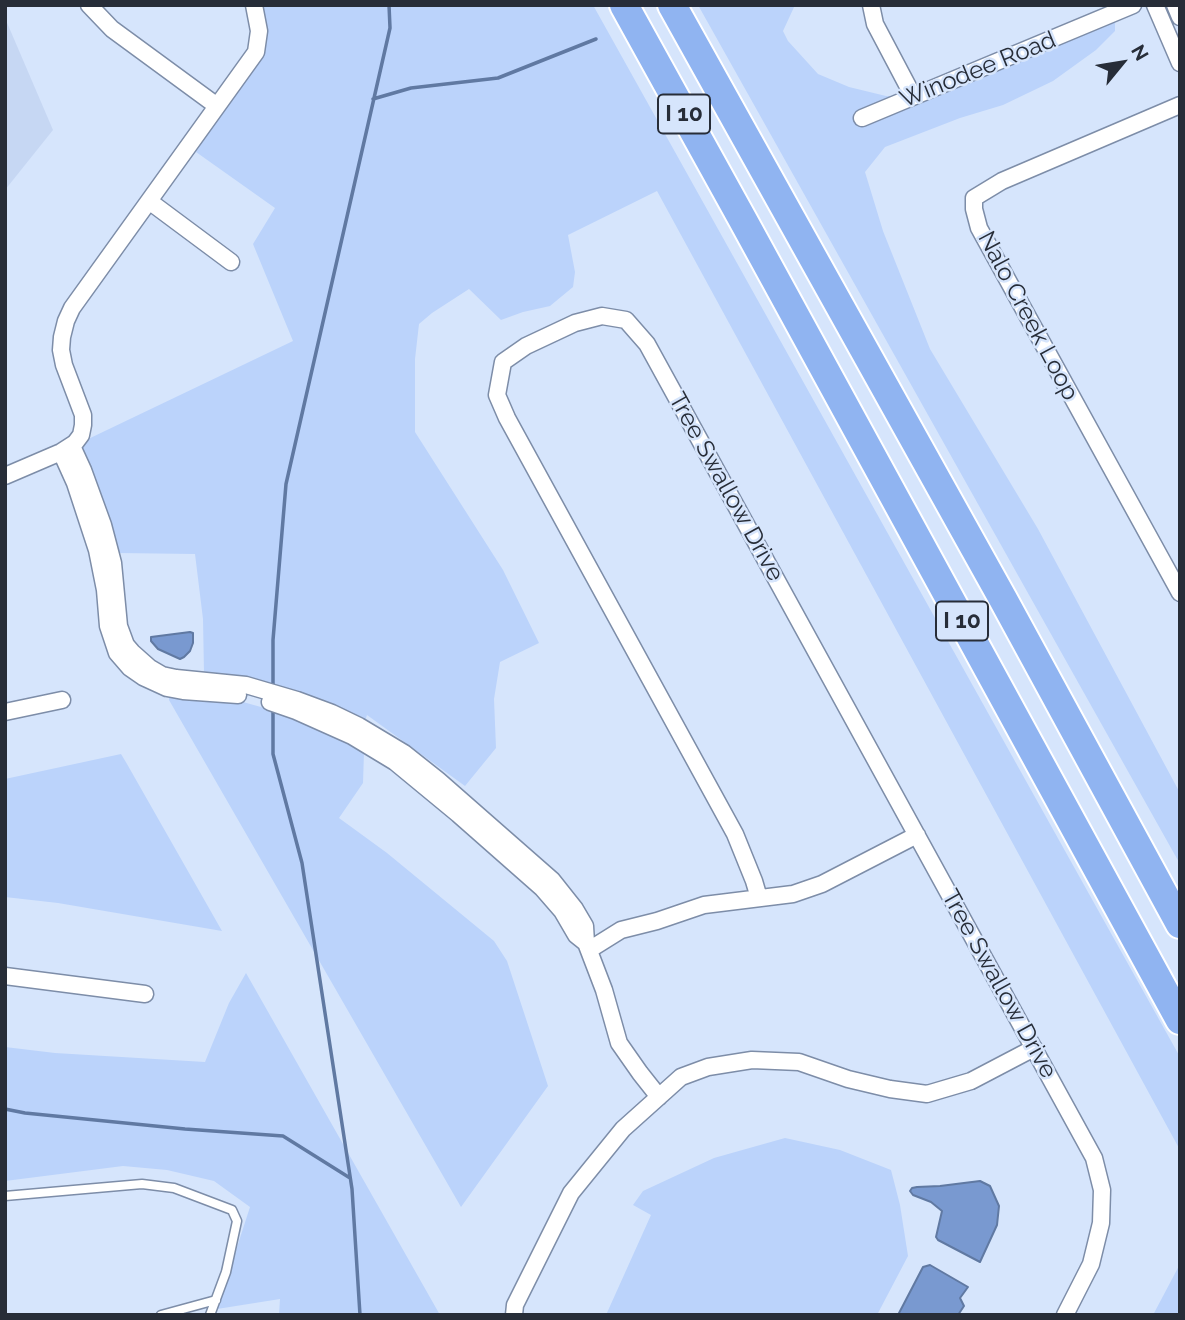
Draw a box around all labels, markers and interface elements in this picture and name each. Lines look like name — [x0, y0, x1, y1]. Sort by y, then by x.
street label: Winodee Road — [896, 26, 1060, 114]
north arrow — [1087, 28, 1157, 98]
text: N — [1127, 41, 1153, 64]
road number: I 10 — [658, 94, 710, 134]
street label: Nalo Creek Loop — [971, 227, 1085, 405]
street label: Tree Swallow Drive — [662, 388, 790, 586]
road number: I 10 — [936, 601, 988, 640]
street label: Tree Swallow Drive — [935, 885, 1063, 1083]

